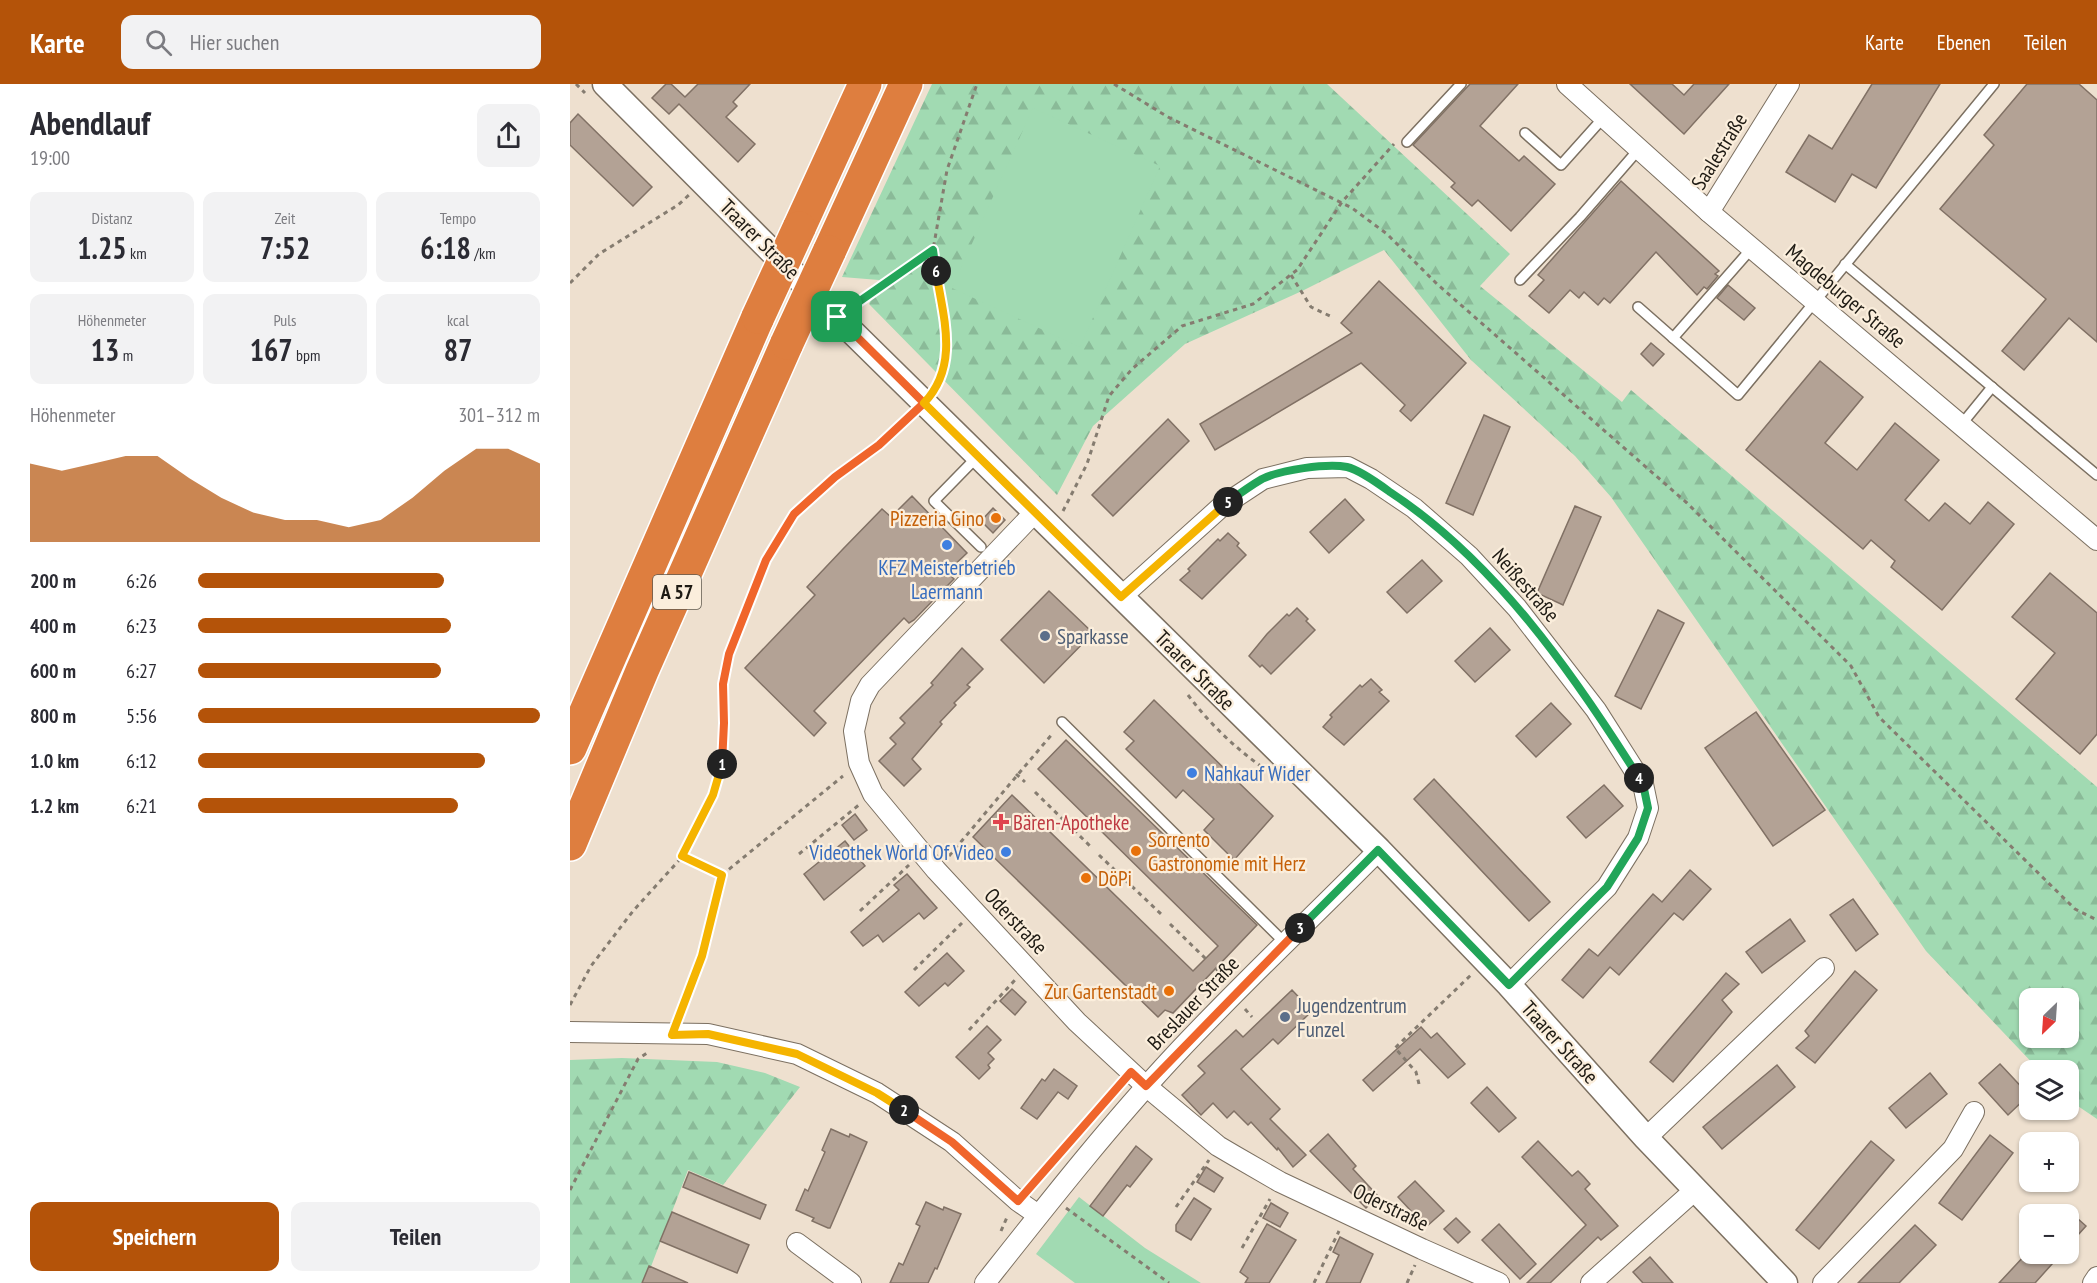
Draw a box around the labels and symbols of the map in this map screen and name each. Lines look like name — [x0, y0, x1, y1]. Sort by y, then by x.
street label: Saalestraße — [1685, 108, 1753, 194]
street label: Traarer Straße — [714, 193, 806, 285]
street label: Magdeburger Straße — [1780, 238, 1912, 354]
pin: 6 — [921, 256, 951, 286]
pin — [811, 291, 862, 342]
pin: 5 — [1213, 487, 1243, 517]
place label: Pizzeria Gino — [890, 505, 984, 532]
marker: Pizzeria Gino — [989, 511, 1003, 525]
marker: KFZ Meisterbetrieb Laermann — [940, 538, 954, 552]
street label: Neißestraße — [1486, 542, 1566, 628]
place label: KFZ Meisterbetrieb Laermann — [878, 554, 1016, 605]
road number: A 57 — [653, 575, 701, 609]
place label: Sparkasse — [1057, 623, 1129, 650]
street label: Traarer Straße — [1149, 624, 1241, 716]
marker: Sparkasse — [1038, 629, 1052, 643]
pin: 1 — [707, 749, 737, 779]
place label: Nahkauf Wider — [1204, 760, 1311, 787]
pin: 4 — [1624, 763, 1654, 793]
marker: Nahkauf Wider — [1185, 766, 1199, 780]
place label: Bären-Apotheke — [1013, 809, 1129, 836]
marker: Bären-Apotheke — [994, 815, 1008, 829]
place label: Sorrento Gastronomie mit Herz — [1148, 826, 1306, 877]
place label: Videothek World Of Video — [808, 839, 994, 866]
marker: Sorrento Gastronomie mit Herz — [1129, 844, 1143, 858]
marker: Videothek World Of Video — [999, 845, 1013, 859]
place label: DöPi — [1098, 865, 1132, 892]
marker: DöPi — [1079, 871, 1093, 885]
street label: Oderstraße — [979, 882, 1053, 960]
pin: 3 — [1285, 913, 1315, 943]
street label: Breslauer Straße — [1141, 950, 1245, 1056]
place label: Zur Gartenstadt — [1044, 978, 1157, 1005]
marker: Zur Gartenstadt — [1162, 984, 1176, 998]
north arrow — [2019, 988, 2079, 1048]
place label: Jugendzentrum Funzel — [1296, 992, 1407, 1043]
street label: Traarer Straße — [1516, 995, 1604, 1089]
marker: Jugendzentrum Funzel — [1278, 1010, 1292, 1024]
pin: 2 — [889, 1095, 919, 1125]
street label: Oderstraße — [1349, 1177, 1433, 1237]

